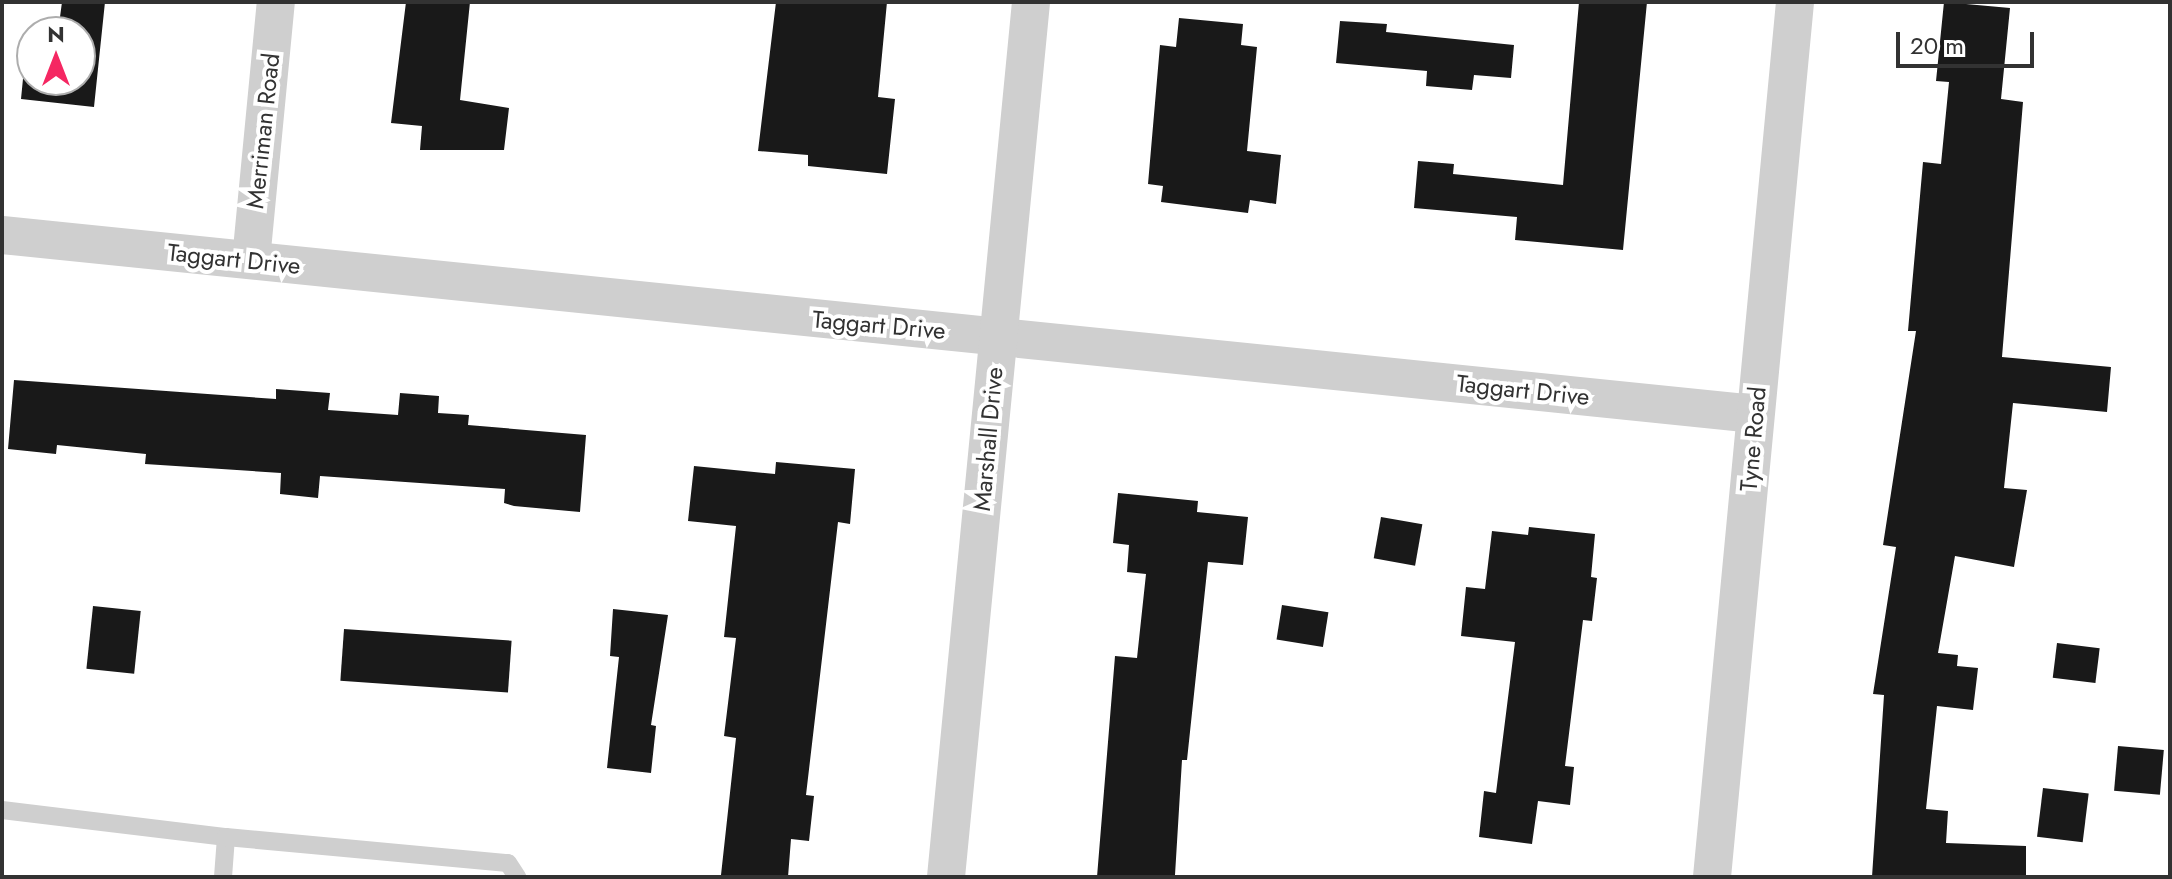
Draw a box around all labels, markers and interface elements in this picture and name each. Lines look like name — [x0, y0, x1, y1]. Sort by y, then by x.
north arrow — [16, 16, 96, 96]
scale bar — [1900, 16, 2038, 66]
text: N — [47, 18, 65, 50]
text: 20 m — [1910, 28, 1964, 63]
street label: Merriman Road — [241, 52, 285, 210]
street label: Taggart Drive — [166, 238, 302, 280]
street label: Taggart Drive — [811, 305, 947, 345]
street label: Marshall Drive — [967, 366, 1009, 512]
street label: Taggart Drive — [1455, 369, 1591, 411]
street label: Tyne Road — [1734, 385, 1772, 493]

